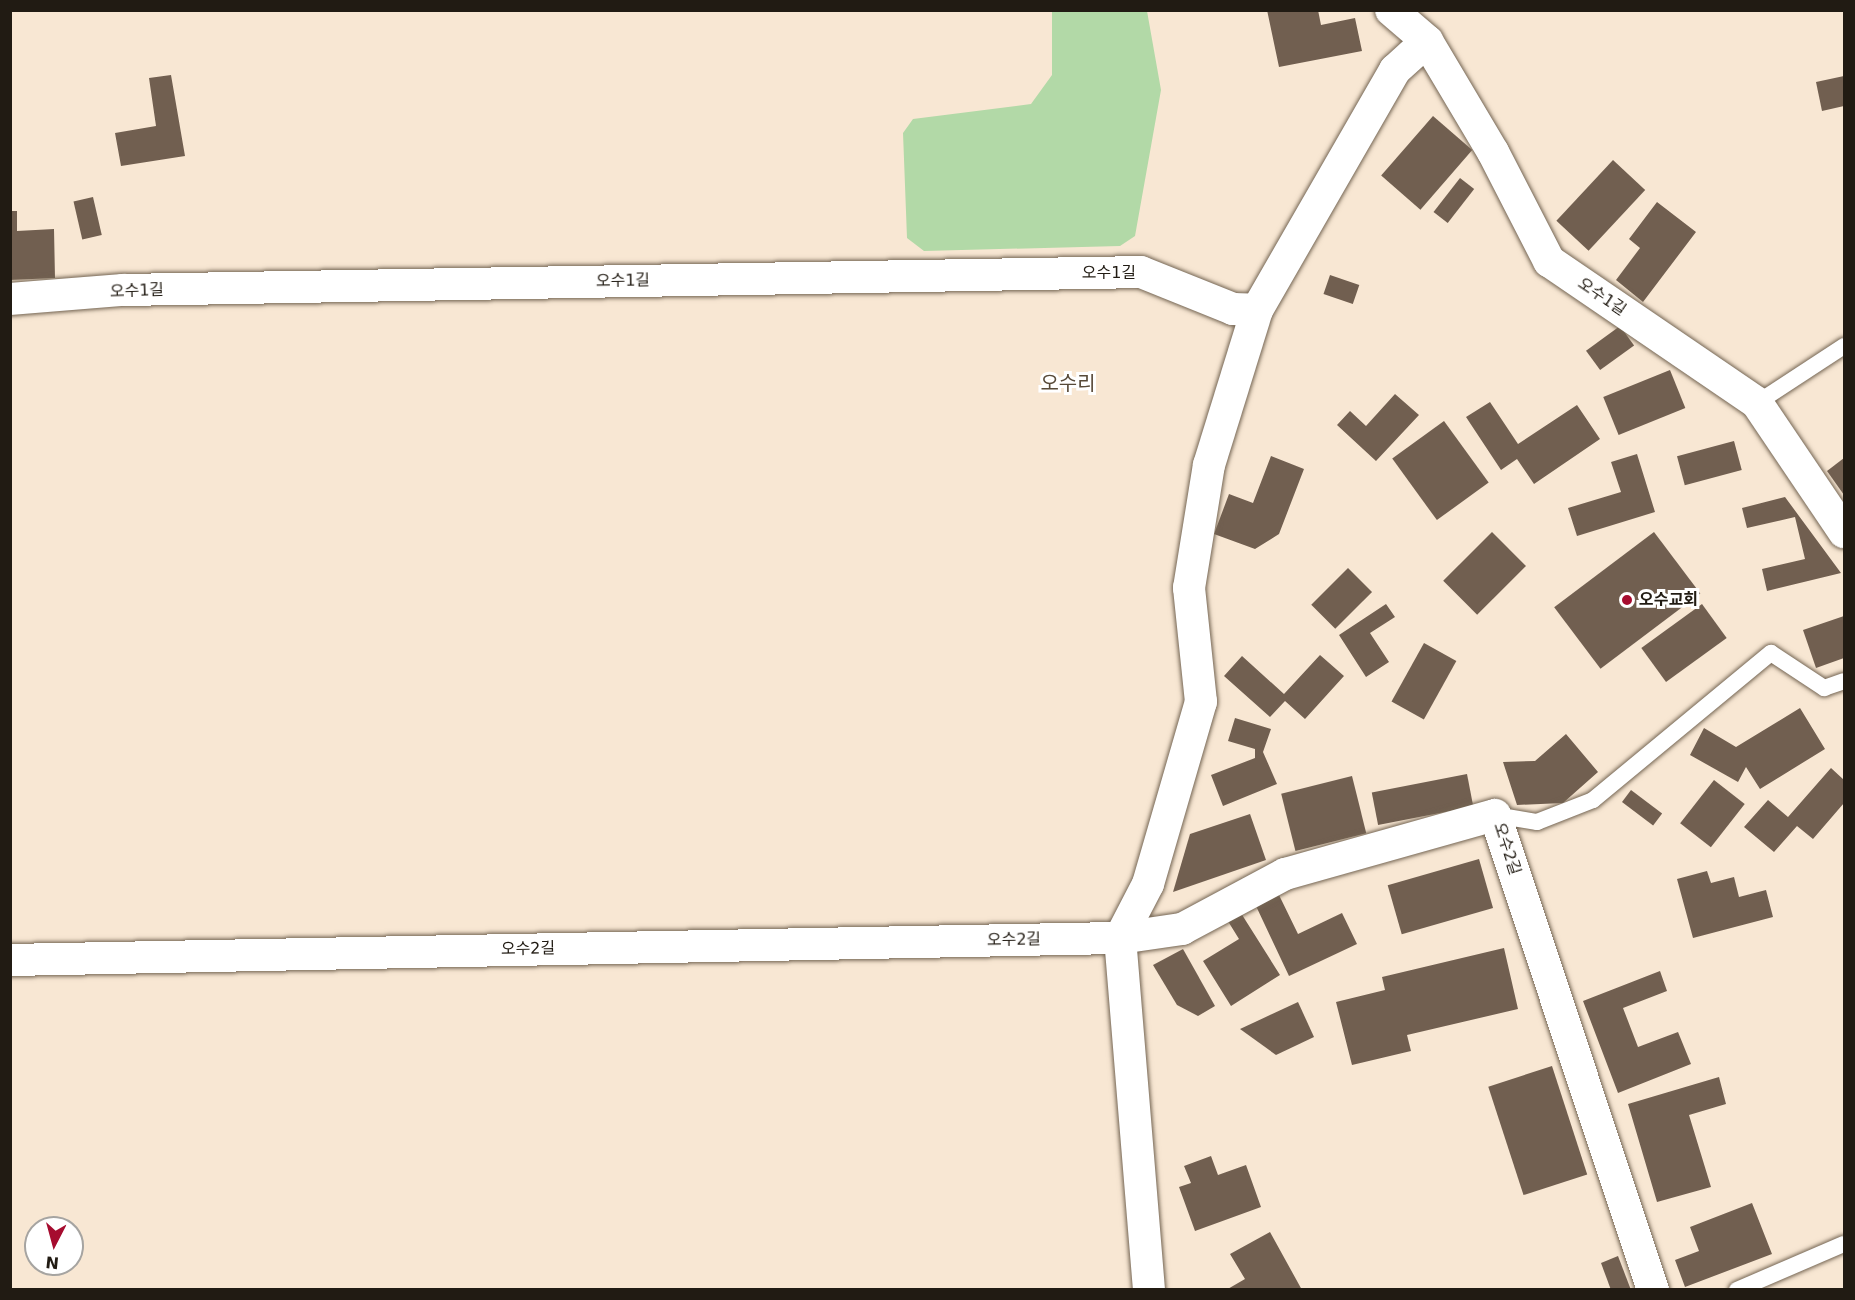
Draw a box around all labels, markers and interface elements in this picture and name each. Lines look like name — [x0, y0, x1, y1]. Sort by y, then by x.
street label: 오수1길 — [1082, 263, 1136, 283]
street label: 오수1길 — [596, 271, 650, 291]
street label: 오수1길 — [1574, 274, 1630, 320]
street label: 오수1길 — [110, 280, 164, 302]
district label: 오수리 — [1040, 371, 1096, 395]
place label: 오수교회 — [1639, 590, 1698, 610]
marker: 오수교회 — [1620, 593, 1634, 607]
street label: 오수2길 — [1489, 820, 1525, 878]
street label: 오수2길 — [987, 930, 1041, 950]
street label: 오수2길 — [501, 939, 555, 959]
north arrow — [24, 1216, 84, 1276]
text: N — [45, 1252, 60, 1273]

